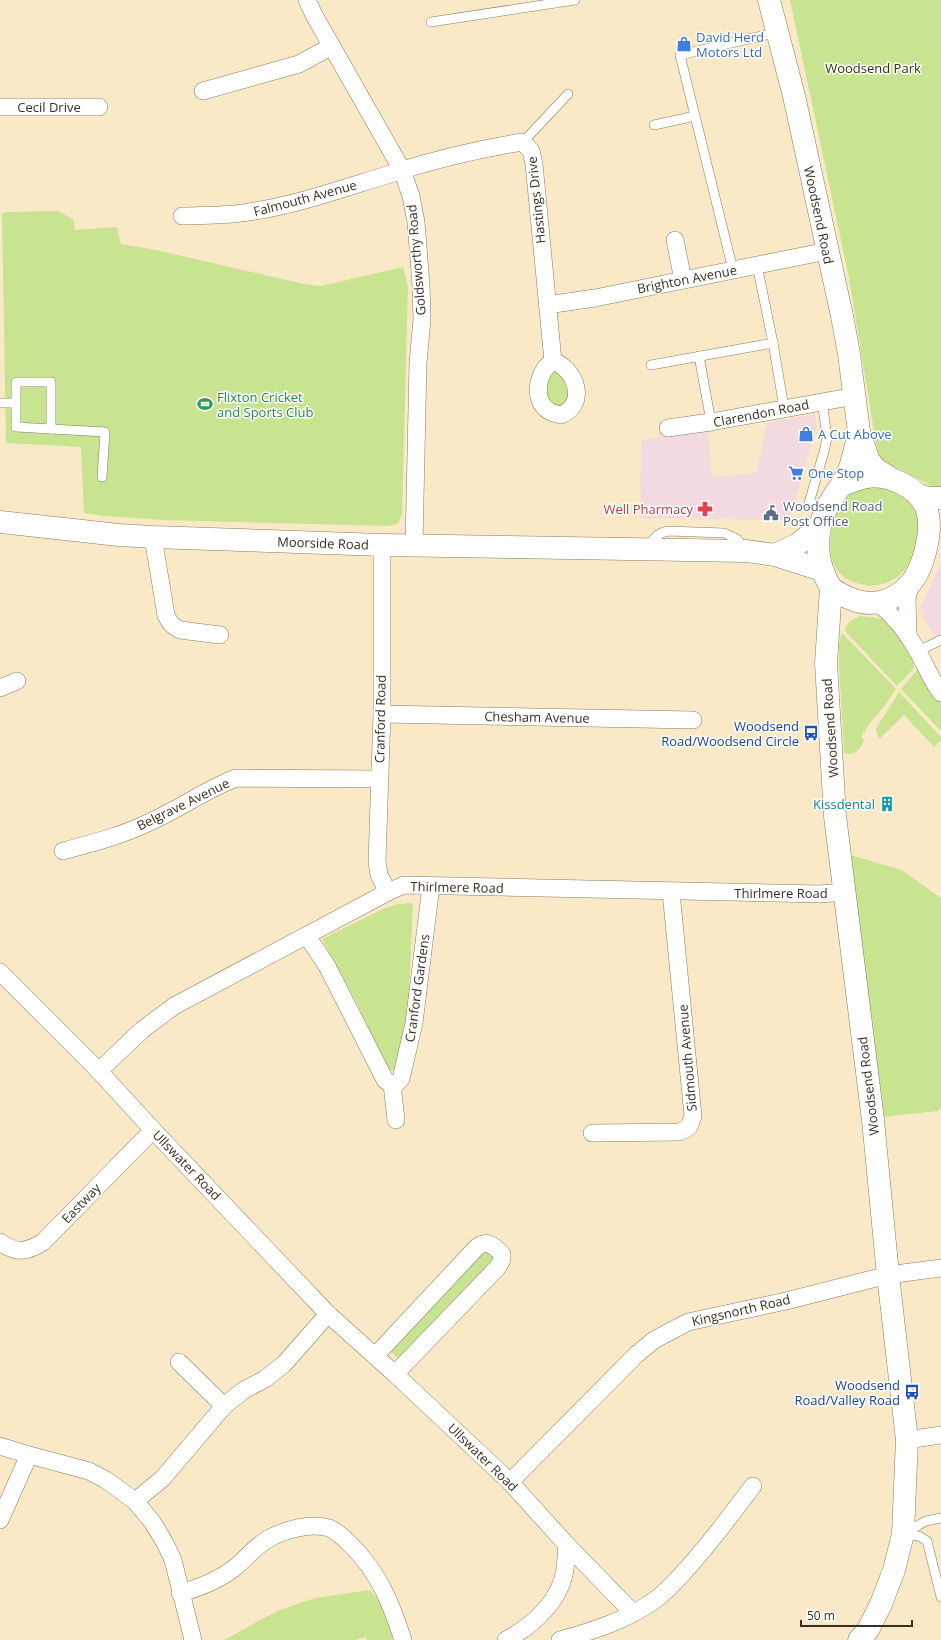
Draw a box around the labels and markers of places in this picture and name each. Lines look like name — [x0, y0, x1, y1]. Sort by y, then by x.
place label: David Herd Motors Ltd — [696, 28, 764, 61]
shop icon: David Herd Motors Ltd — [675, 35, 693, 53]
place label: Flixton Cricket and Sports Club — [217, 388, 313, 421]
sports icon: Flixton Cricket and Sports Club — [196, 395, 214, 413]
shop icon: A Cut Above — [797, 425, 815, 443]
place label: A Cut Above — [818, 425, 892, 443]
supermarket icon: One Stop — [787, 464, 805, 482]
place label: One Stop — [808, 464, 864, 482]
place label: Woodsend Road Post Office — [783, 497, 882, 530]
place label: Well Pharmacy — [603, 500, 693, 518]
pharmacy icon: Well Pharmacy — [696, 500, 714, 518]
public building icon: Woodsend Road Post Office — [762, 504, 780, 522]
place label: Woodsend Road/Woodsend Circle — [661, 717, 799, 750]
bus stop icon: Woodsend Road/Woodsend Circle — [802, 724, 820, 742]
place label: Kissdental — [813, 795, 875, 813]
building icon: Kissdental — [878, 795, 896, 813]
place label: Woodsend Road/Valley Road — [794, 1376, 900, 1409]
bus stop icon: Woodsend Road/Valley Road — [903, 1383, 921, 1401]

